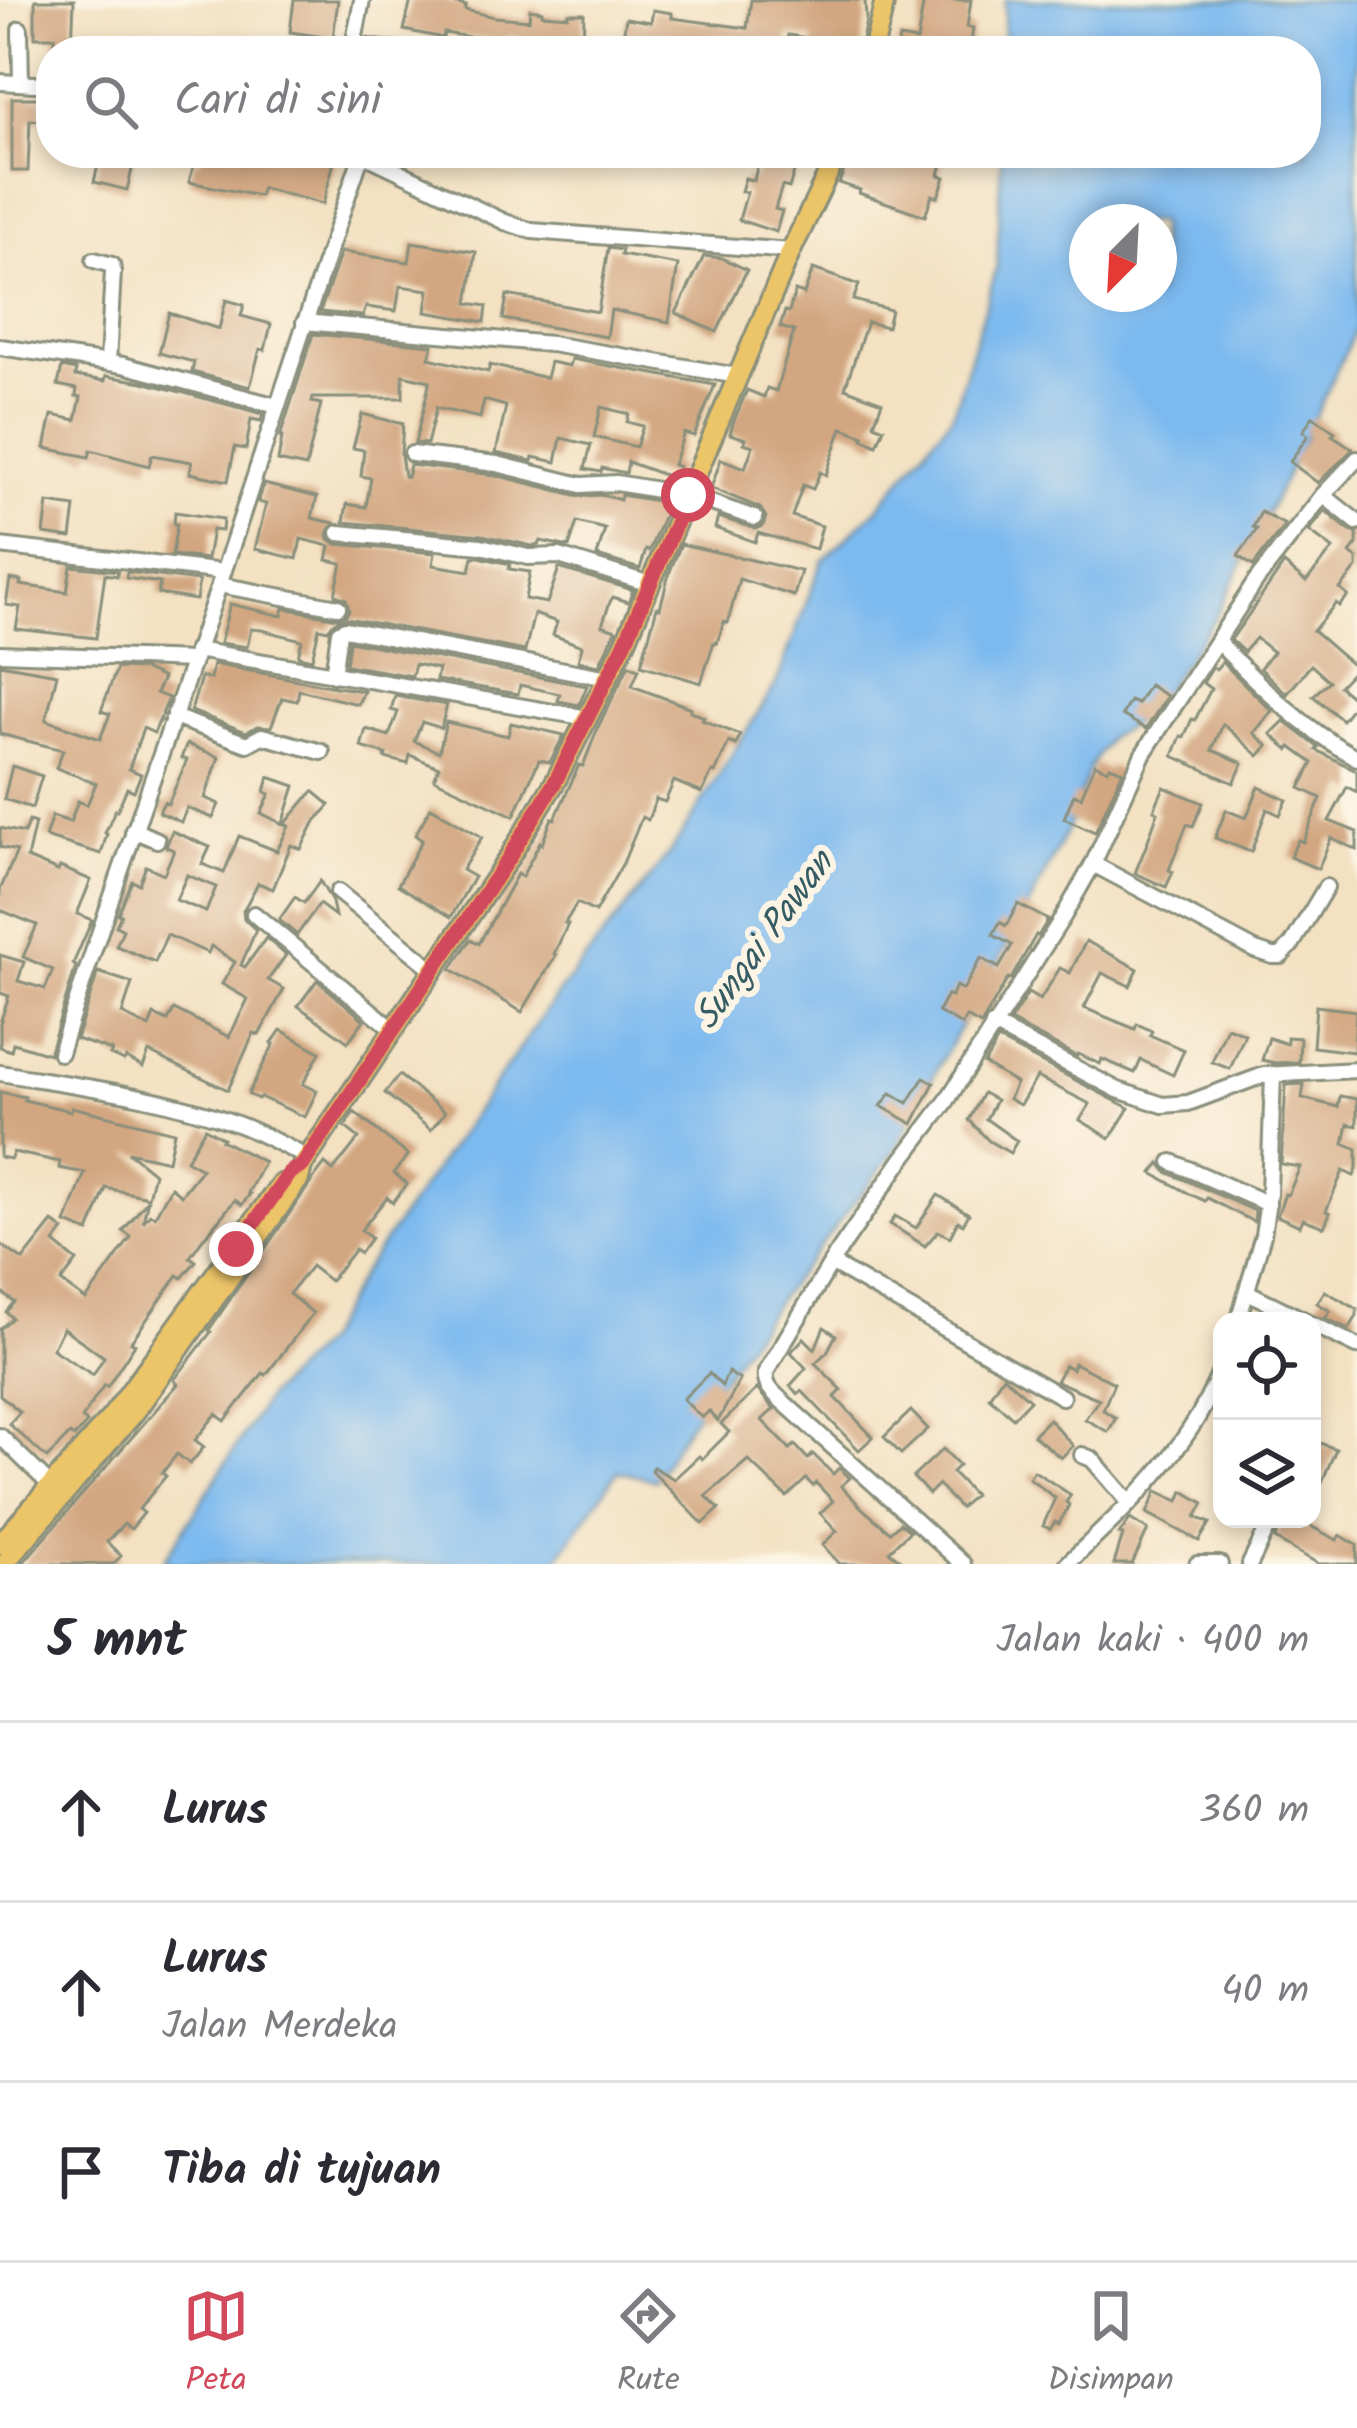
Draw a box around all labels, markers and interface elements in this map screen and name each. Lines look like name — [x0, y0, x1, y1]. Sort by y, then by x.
search box — [36, 36, 1321, 168]
text: Cari di sini — [174, 66, 382, 138]
icon: search — [78, 69, 144, 135]
north arrow — [1069, 204, 1177, 312]
route start — [661, 468, 715, 522]
water label: Sungai Pawan — [680, 837, 851, 1042]
route end — [209, 1222, 263, 1276]
map controls — [1213, 1312, 1321, 1528]
button: locate — [1213, 1312, 1321, 1420]
button: layers — [1213, 1420, 1321, 1528]
text: 5 mnt — [48, 1602, 186, 1683]
text: Jalan kaki · 400 m — [996, 1611, 1309, 1673]
text: Lurus — [162, 1776, 268, 1848]
icon: ahead — [48, 1779, 114, 1845]
text: 360 m — [1199, 1781, 1309, 1843]
text: Lurus — [162, 1925, 268, 1997]
icon: ahead — [48, 1959, 114, 2025]
text: 40 m — [1221, 1961, 1309, 2023]
text: Jalan Merdeka — [162, 1997, 398, 2059]
text: Tiba di tujuan — [162, 2136, 441, 2208]
icon: arrive — [48, 2139, 114, 2205]
tab: Peta — [183, 2283, 249, 2408]
tab: Rute — [615, 2283, 681, 2408]
tab: Disimpan — [1048, 2283, 1174, 2408]

